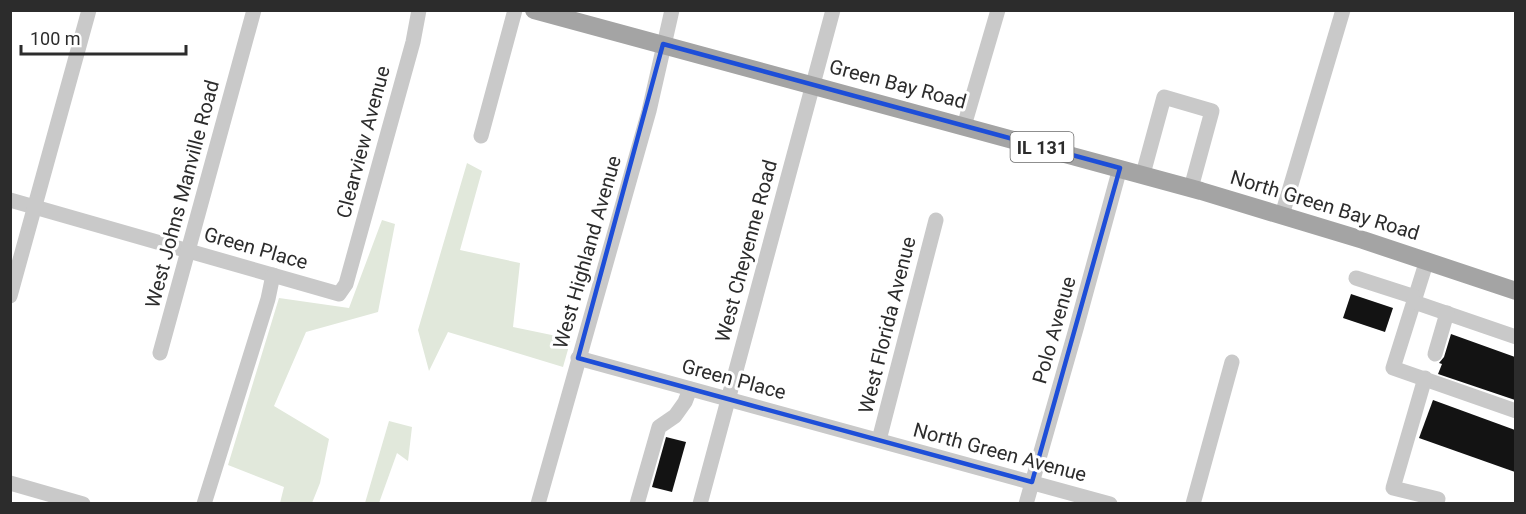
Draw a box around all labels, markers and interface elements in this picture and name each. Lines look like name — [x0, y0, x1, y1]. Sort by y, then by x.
scale bar — [21, 18, 186, 56]
text: 100 m — [30, 28, 81, 49]
street label: Green Bay Road — [827, 54, 969, 114]
street label: Clearview Avenue — [331, 63, 395, 221]
street label: West Johns Manville Road — [140, 78, 224, 310]
road number: IL 131 — [1010, 132, 1074, 162]
street label: West Highland Avenue — [548, 153, 626, 351]
street label: West Cheyenne Road — [710, 157, 782, 345]
street label: North Green Bay Road — [1228, 165, 1422, 245]
street label: Green Place — [201, 222, 311, 274]
street label: West Florida Avenue — [853, 234, 921, 416]
street label: Polo Avenue — [1027, 274, 1081, 386]
street label: Green Place — [679, 354, 789, 404]
street label: North Green Avenue — [911, 417, 1089, 487]

